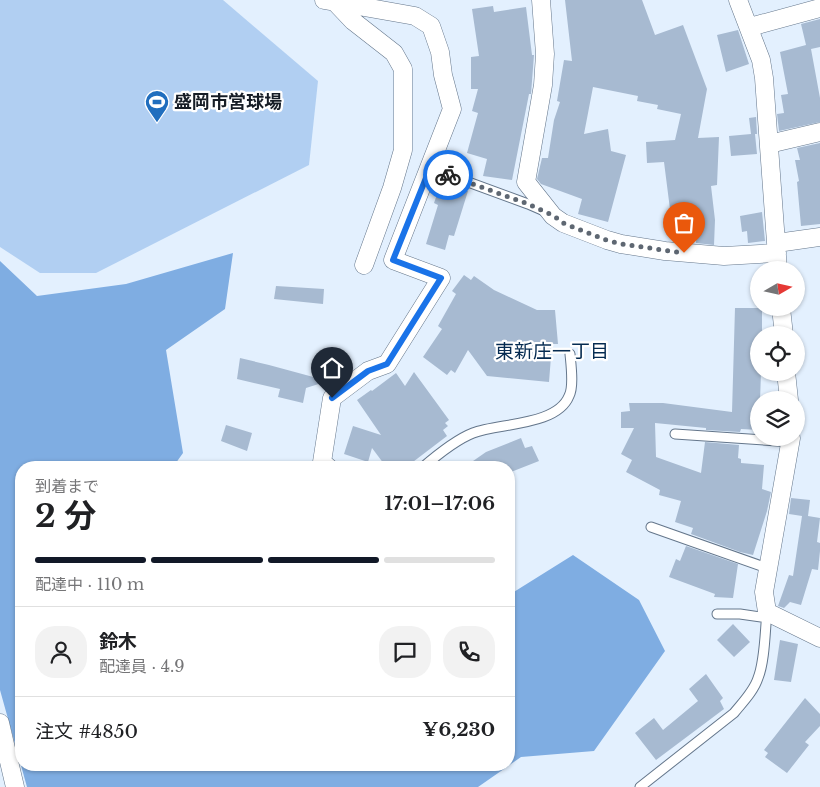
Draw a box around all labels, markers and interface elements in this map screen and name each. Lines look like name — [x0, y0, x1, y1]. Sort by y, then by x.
sports icon: 盛岡市営球場 — [144, 89, 170, 123]
place label: 盛岡市営球場 — [174, 91, 282, 113]
courier — [423, 150, 473, 200]
icon: bike — [434, 161, 462, 189]
pin — [663, 202, 705, 253]
icon: bag — [670, 209, 698, 237]
north arrow — [750, 261, 805, 316]
map controls — [750, 261, 805, 446]
button: locate — [750, 326, 805, 381]
district label: 東新庄一丁目 — [495, 340, 609, 363]
pin — [311, 347, 353, 398]
icon: home — [318, 354, 346, 382]
button: layers — [750, 391, 805, 446]
text: 到着まで — [35, 476, 99, 496]
text: 17:01–17:06 — [384, 492, 495, 515]
text: 2 分 — [35, 496, 96, 536]
text: 配達中 · 110 m — [35, 574, 144, 594]
button: person — [35, 626, 87, 678]
button: chat — [379, 626, 431, 678]
button: phone — [443, 626, 495, 678]
text: 鈴木 — [99, 630, 137, 653]
text: 配達員 · 4.9 — [99, 656, 185, 676]
text: ¥6,230 — [422, 718, 495, 741]
text: 注文 #4850 — [35, 720, 138, 743]

